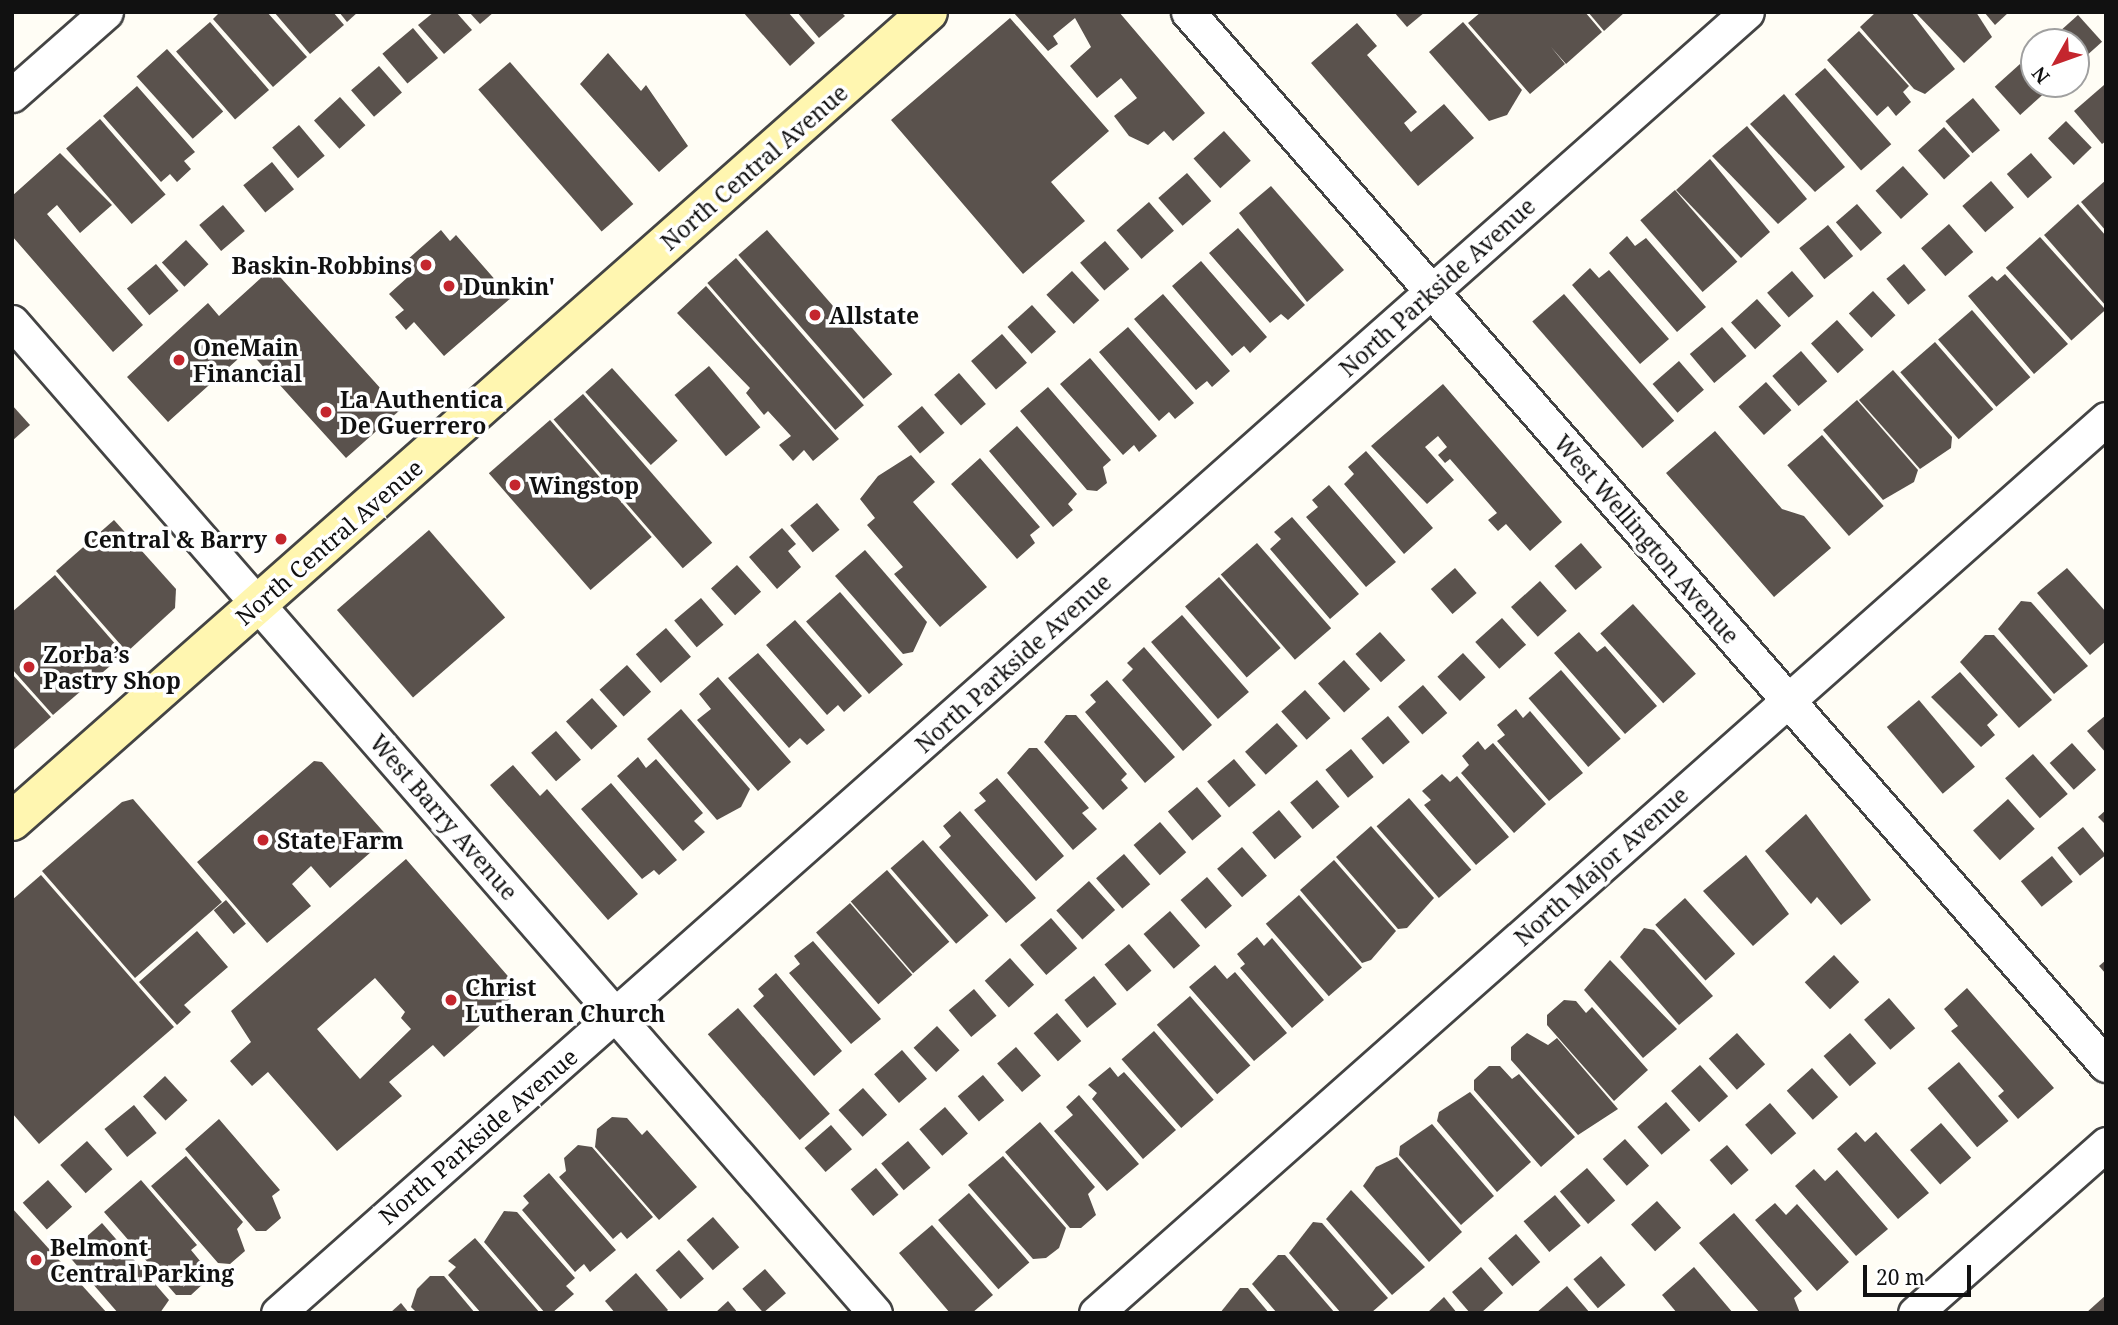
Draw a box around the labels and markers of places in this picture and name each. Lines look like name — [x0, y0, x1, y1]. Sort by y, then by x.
place label: Baskin-Robbins — [232, 251, 412, 279]
marker: Baskin-Robbins — [418, 257, 434, 273]
place label: Dunkin' — [463, 272, 555, 300]
marker: Dunkin' — [441, 278, 457, 294]
place label: Allstate — [829, 301, 919, 329]
marker: Allstate — [807, 307, 823, 323]
place label: OneMain Financial — [193, 333, 302, 387]
marker: OneMain Financial — [171, 352, 187, 368]
place label: La Authentica De Guerrero — [340, 385, 504, 439]
marker: La Authentica De Guerrero — [318, 404, 334, 420]
place label: Wingstop — [529, 471, 639, 499]
marker: Wingstop — [507, 477, 523, 493]
place label: Central & Barry — [83, 525, 267, 553]
marker: Central & Barry — [273, 531, 289, 547]
place label: Zorba’s Pastry Shop — [43, 640, 181, 694]
marker: Zorba’s Pastry Shop — [21, 659, 37, 675]
place label: State Farm — [277, 826, 404, 854]
marker: State Farm — [255, 832, 271, 848]
place label: Christ Lutheran Church — [465, 973, 665, 1027]
marker: Christ Lutheran Church — [443, 992, 459, 1008]
place label: Belmont Central Parking — [50, 1233, 234, 1287]
marker: Belmont Central Parking — [28, 1252, 44, 1268]

